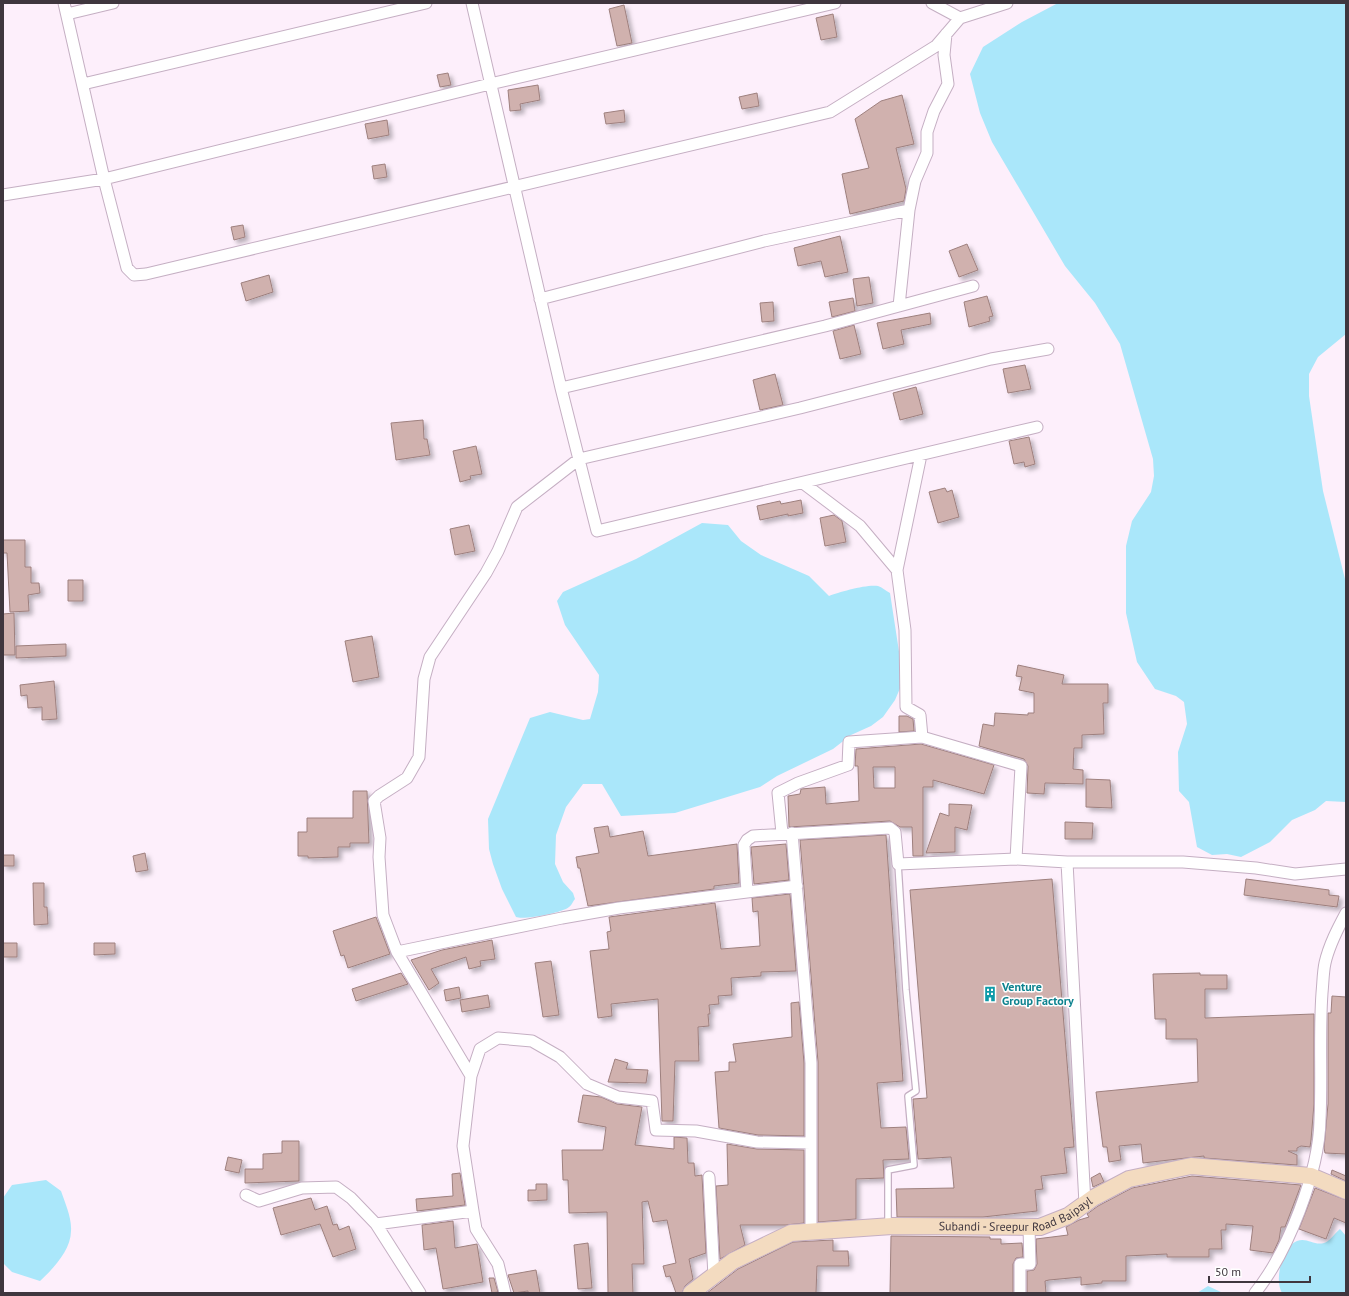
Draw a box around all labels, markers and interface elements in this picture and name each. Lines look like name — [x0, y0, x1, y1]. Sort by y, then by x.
place label: Venture Group Factory — [1001, 979, 1074, 1008]
building icon: Venture Group Factory — [981, 985, 999, 1003]
street label: Subandi - Sreepur Road Baipayl — [939, 1193, 1095, 1234]
scale bar — [1209, 1258, 1310, 1284]
text: 50 m — [1215, 1264, 1241, 1279]

